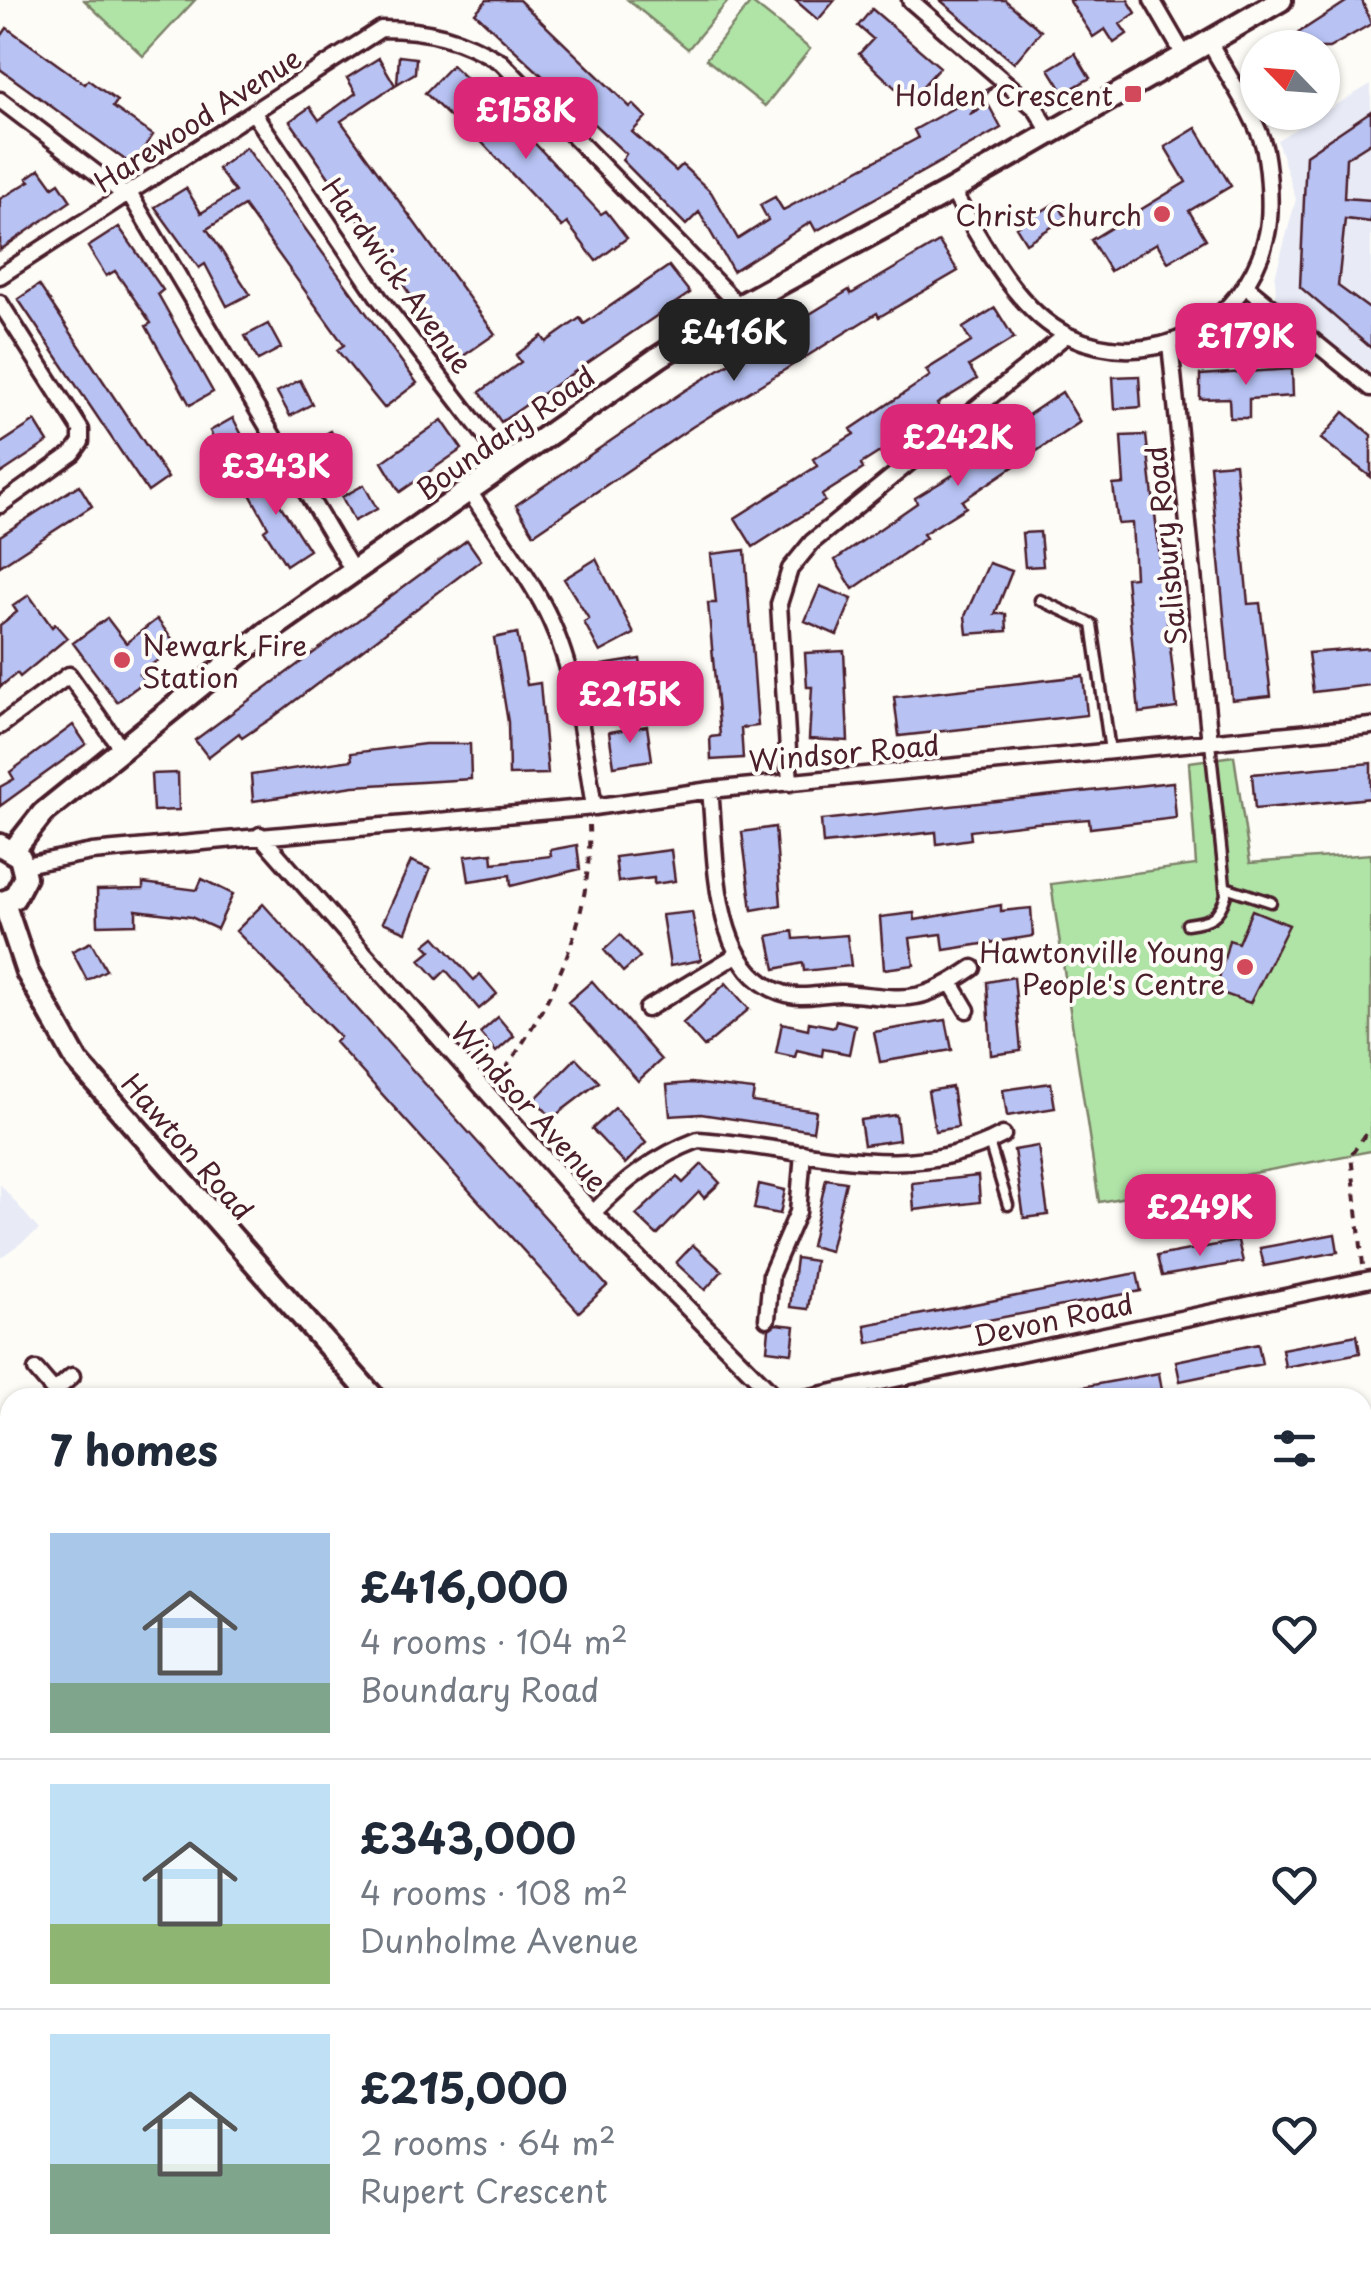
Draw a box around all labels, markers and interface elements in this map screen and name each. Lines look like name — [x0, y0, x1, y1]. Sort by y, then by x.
north arrow — [1240, 30, 1340, 130]
map controls — [1240, 30, 1340, 130]
street label: Harewood Avenue — [85, 36, 309, 202]
place label: Holden Crescent — [895, 73, 1113, 116]
pin: £158K — [456, 77, 596, 162]
marker: Holden Crescent — [1122, 83, 1144, 105]
text: £158K — [476, 85, 576, 133]
street label: Hardwick Avenue — [312, 168, 484, 382]
place label: Christ Church — [955, 193, 1142, 236]
marker: Christ Church — [1151, 203, 1173, 225]
pin: £416K — [664, 299, 804, 384]
pin: £179K — [1176, 303, 1316, 388]
text: £416K — [681, 307, 787, 355]
text: £179K — [1197, 311, 1295, 359]
street label: Boundary Road — [407, 354, 603, 510]
pin: £242K — [888, 404, 1028, 489]
text: £242K — [902, 412, 1014, 460]
pin: £343K — [206, 433, 346, 518]
text: £343K — [222, 441, 330, 489]
street label: Salisbury Road — [1133, 444, 1197, 648]
place label: Newark Fire Station — [142, 623, 307, 698]
marker: Newark Fire Station — [111, 649, 133, 671]
pin: £215K — [560, 661, 700, 746]
text: £215K — [579, 669, 681, 717]
street label: Windsor Road — [747, 722, 941, 782]
place label: Hawtonville Young People's Centre — [979, 930, 1225, 1005]
marker: Hawtonville Young People's Centre — [1234, 956, 1256, 978]
street label: Windsor Avenue — [442, 1011, 618, 1201]
street label: Hawton Road — [112, 1063, 264, 1229]
pin: £249K — [1130, 1174, 1270, 1259]
text: £249K — [1147, 1182, 1253, 1230]
street label: Devon Road — [969, 1281, 1137, 1357]
text: 7 homes — [50, 1417, 218, 1480]
icon: filters — [1267, 1421, 1322, 1476]
text: £416,000 — [360, 1554, 568, 1617]
icon: home — [130, 1573, 250, 1693]
icon: heart — [1267, 1606, 1322, 1661]
text: 4 rooms · 104 m² — [360, 1617, 628, 1665]
text: Boundary Road — [360, 1665, 599, 1713]
text: £343,000 — [360, 1805, 576, 1868]
icon: home — [130, 1824, 250, 1944]
icon: heart — [1267, 1857, 1322, 1912]
text: 4 rooms · 108 m² — [360, 1868, 628, 1916]
text: Dunholme Avenue — [360, 1916, 638, 1964]
text: £215,000 — [360, 2055, 568, 2118]
icon: home — [130, 2074, 250, 2194]
icon: heart — [1267, 2107, 1322, 2162]
text: 2 rooms · 64 m² — [360, 2118, 616, 2166]
text: Rupert Crescent — [360, 2166, 607, 2214]

